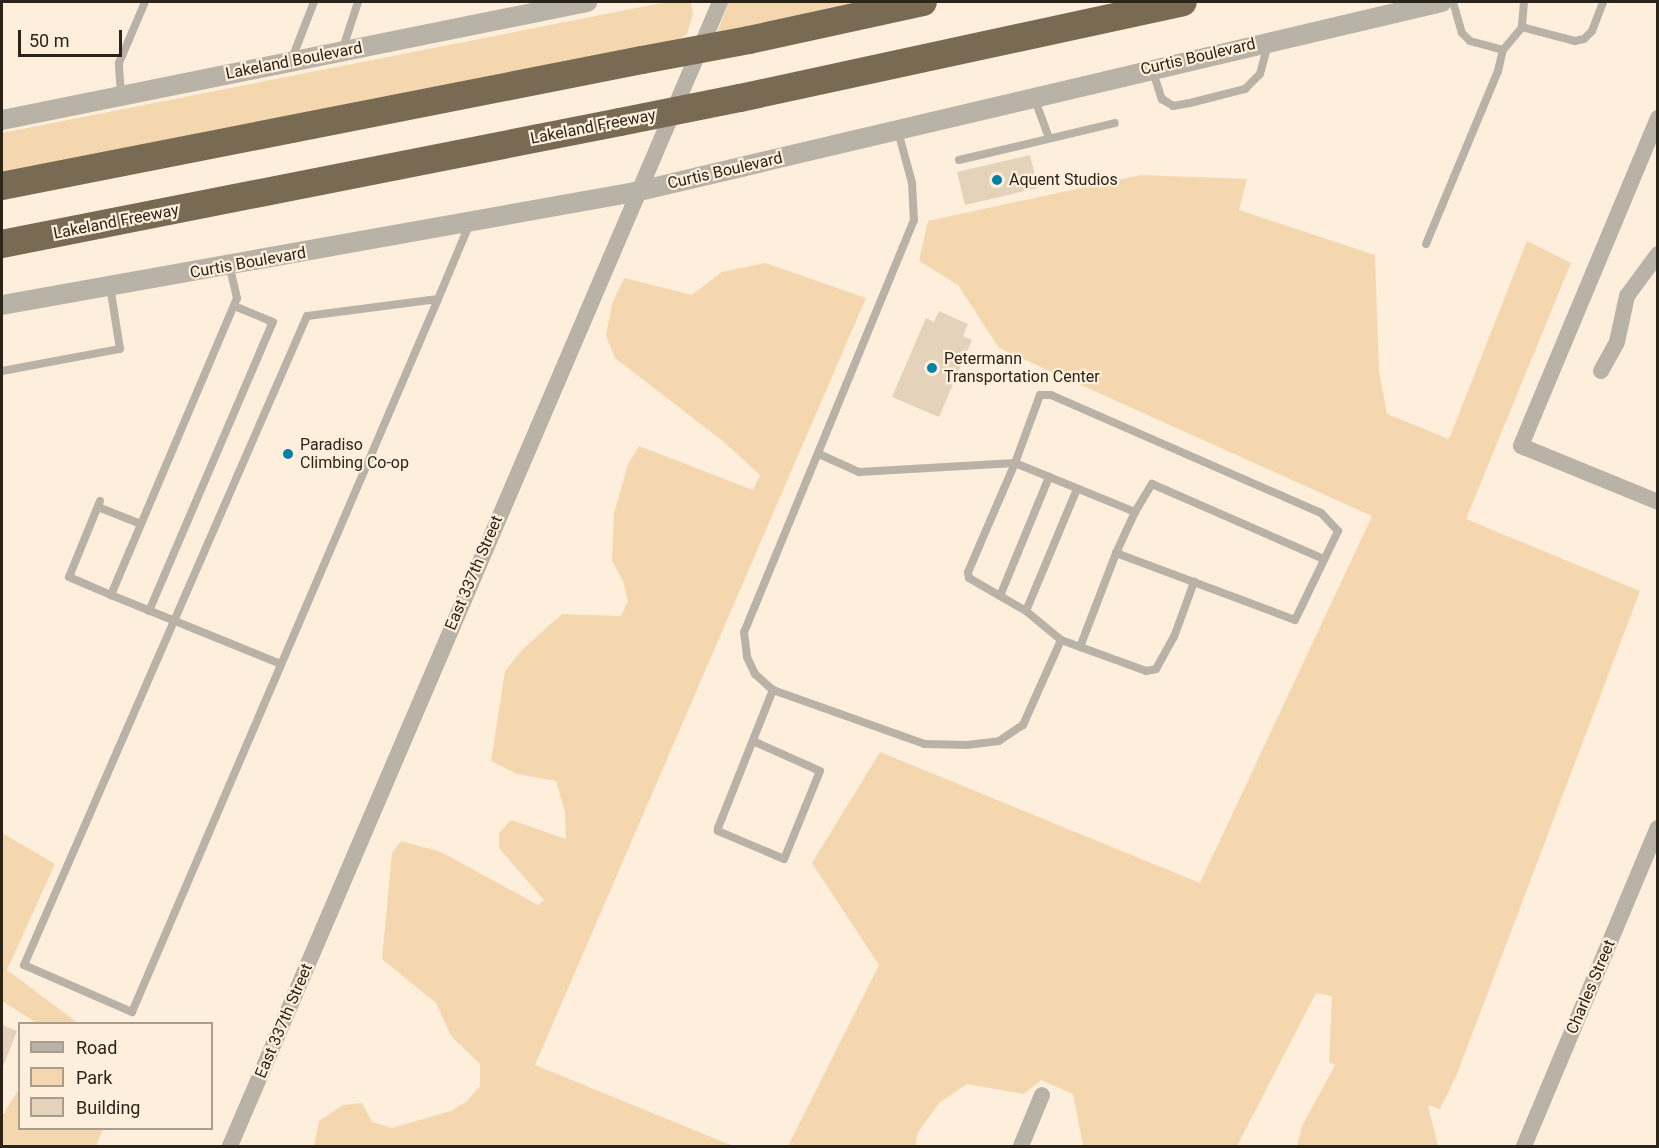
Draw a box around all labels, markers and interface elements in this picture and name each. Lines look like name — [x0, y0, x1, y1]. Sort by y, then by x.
scale bar — [21, 18, 124, 56]
text: 50 m — [29, 30, 69, 51]
street label: Curtis Boulevard — [1139, 34, 1257, 80]
street label: Lakeland Boulevard — [224, 38, 364, 84]
street label: Lakeland Freeway — [529, 105, 657, 149]
street label: Curtis Boulevard — [666, 148, 784, 194]
place label: Aquent Studios — [1009, 170, 1118, 190]
marker: Aquent Studios — [990, 173, 1004, 187]
street label: Lakeland Freeway — [52, 200, 180, 244]
street label: Curtis Boulevard — [189, 243, 307, 283]
place label: Petermann Transportation Center — [944, 349, 1100, 387]
marker: Petermann Transportation Center — [925, 361, 939, 375]
place label: Paradiso Climbing Co-op — [300, 435, 409, 473]
marker: Paradiso Climbing Co-op — [281, 447, 295, 461]
street label: East 337th Street — [441, 513, 507, 633]
street label: Charles Street — [1563, 937, 1619, 1037]
street label: East 337th Street — [251, 961, 317, 1081]
legend — [18, 1022, 213, 1130]
text: Road — [76, 1037, 117, 1058]
text: Park — [76, 1067, 112, 1088]
text: Building — [76, 1097, 140, 1118]

